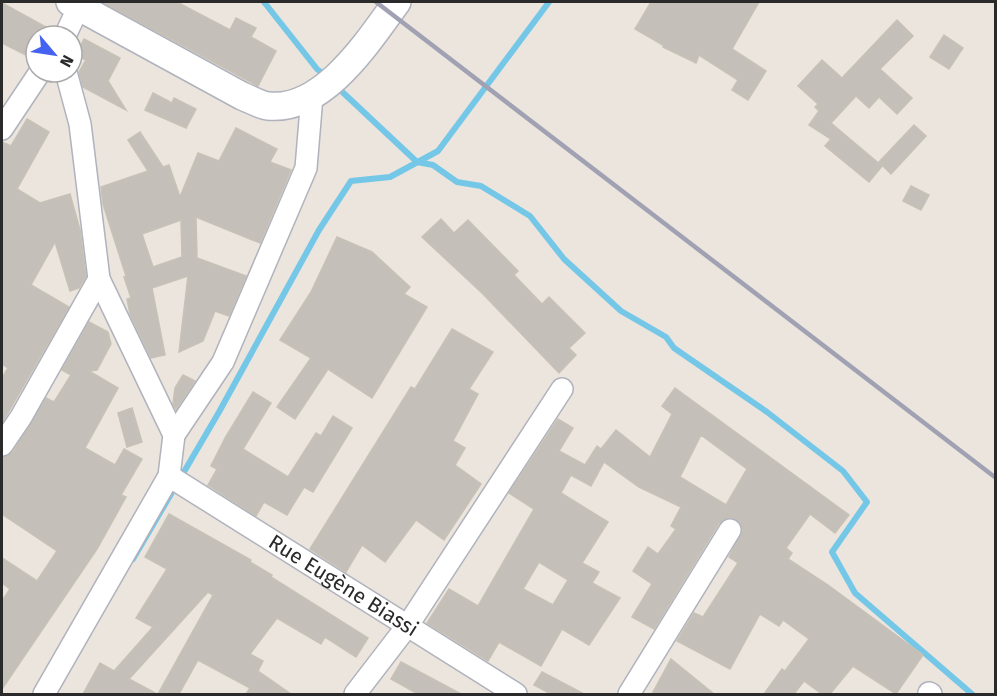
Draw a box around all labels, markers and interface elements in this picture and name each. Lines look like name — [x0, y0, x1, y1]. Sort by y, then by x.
north arrow — [24, 24, 84, 84]
text: N — [56, 52, 78, 70]
street label: Rue Eugène Biassi — [264, 529, 423, 642]

